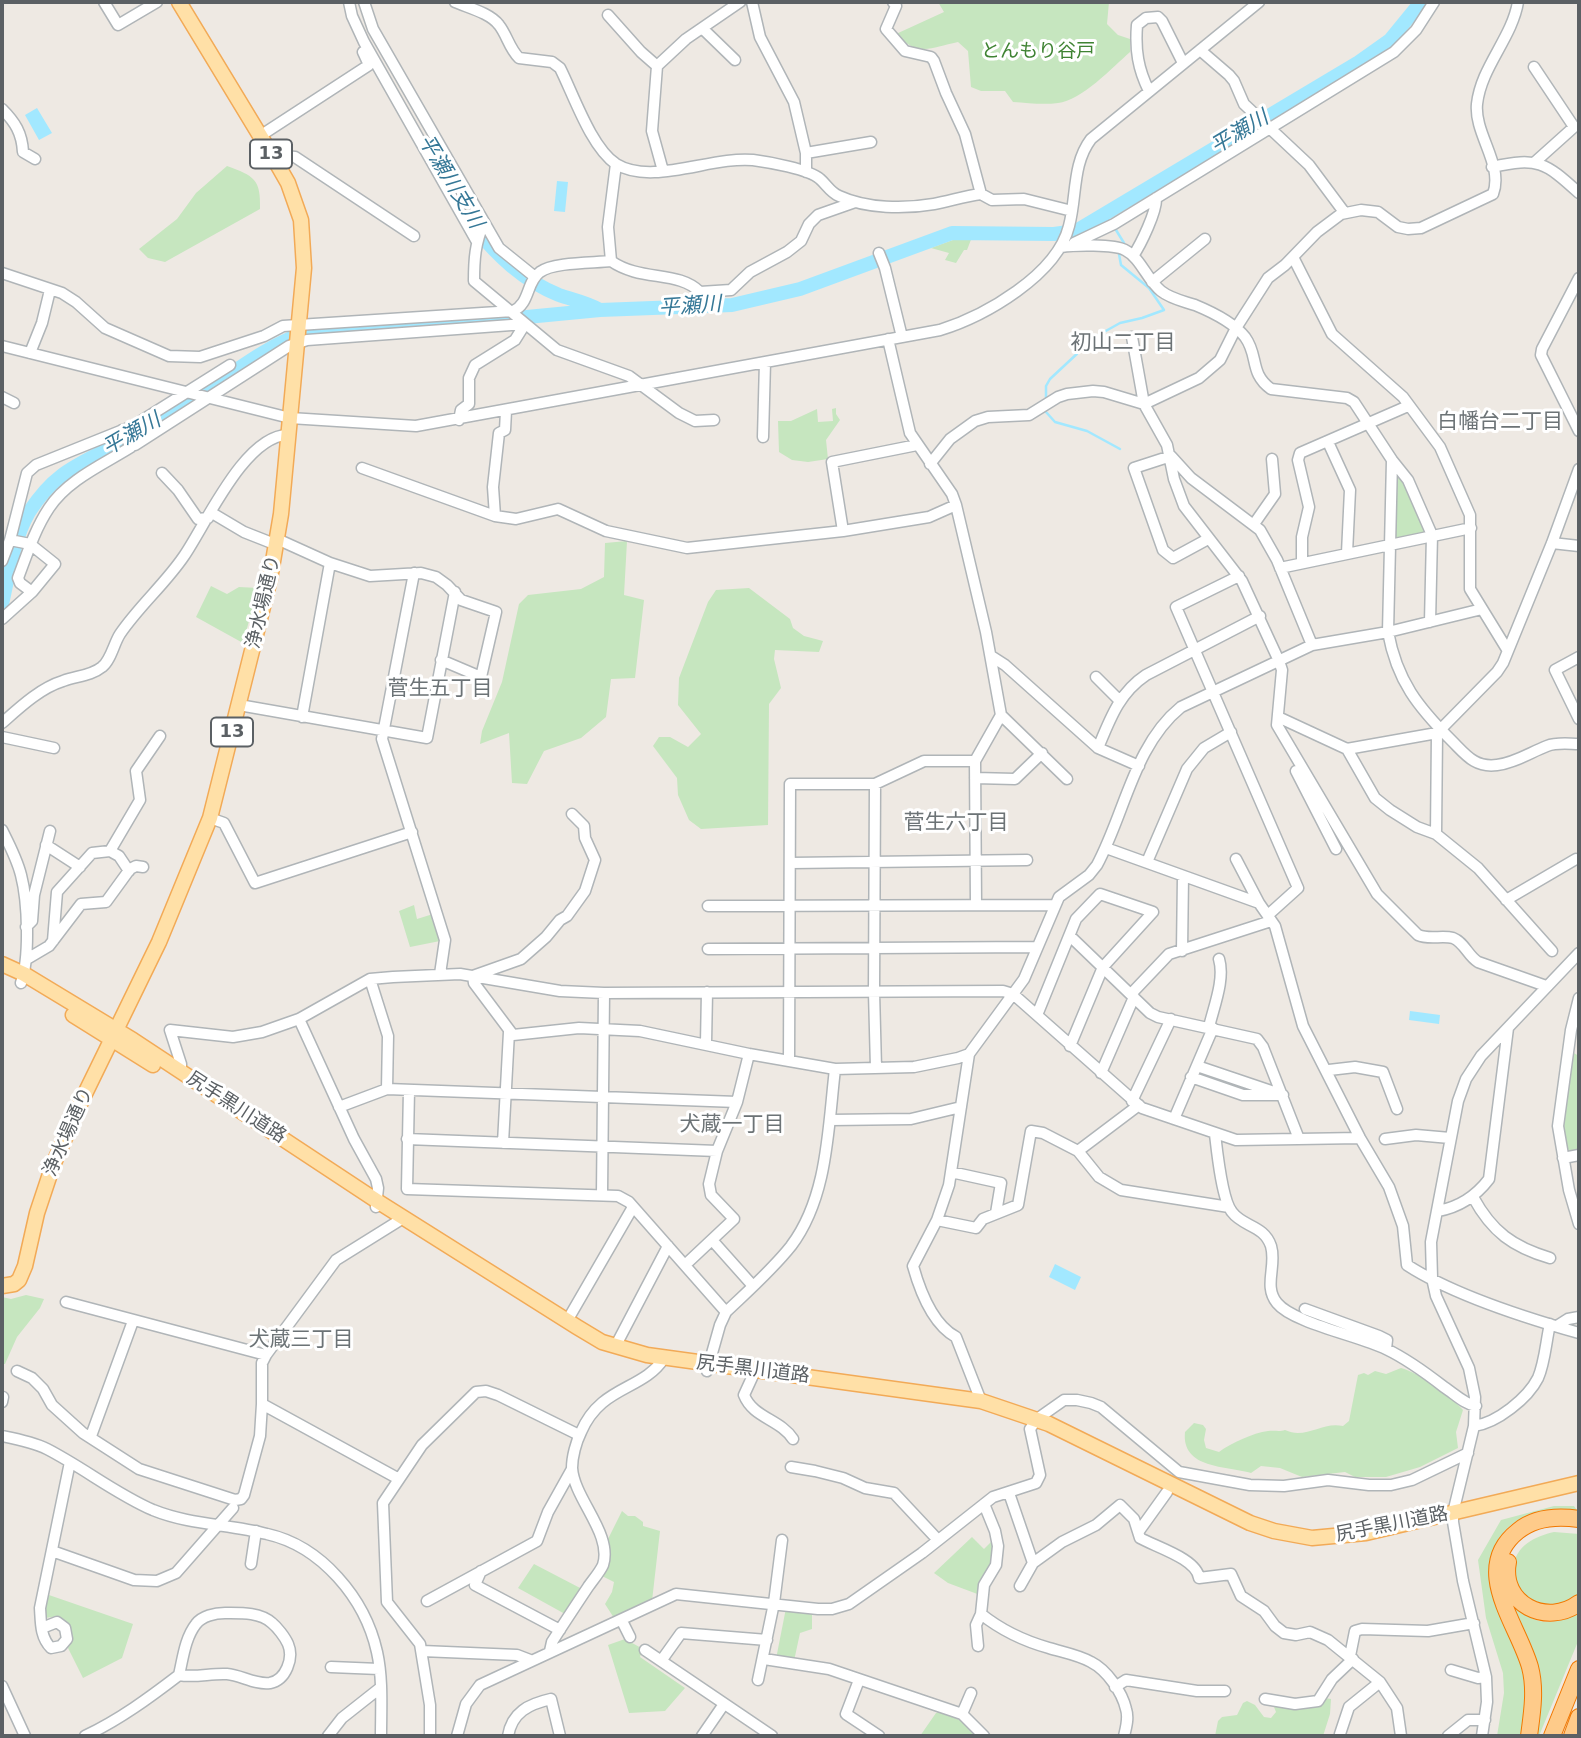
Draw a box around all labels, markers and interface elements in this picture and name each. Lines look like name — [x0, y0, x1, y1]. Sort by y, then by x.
park label: とんもり谷戸 — [981, 41, 1095, 63]
water label: 平瀬川 — [1207, 106, 1273, 160]
water label: 平瀬川支川 — [412, 131, 488, 233]
road number: 13 — [250, 140, 292, 168]
water label: 平瀬川 — [658, 292, 722, 322]
district label: 初山二丁目 — [1071, 331, 1175, 357]
water label: 平瀬川 — [98, 408, 166, 462]
district label: 白幡台二丁目 — [1437, 410, 1563, 436]
street label: 浄水場通り — [242, 553, 286, 651]
district label: 菅生五丁目 — [388, 677, 492, 703]
road number: 13 — [211, 718, 253, 746]
district label: 菅生六丁目 — [904, 811, 1008, 837]
street label: 尻手黒川道路 — [182, 1067, 290, 1149]
street label: 浄水場通り — [39, 1084, 99, 1180]
district label: 犬蔵一丁目 — [680, 1113, 784, 1139]
district label: 犬蔵三丁目 — [249, 1328, 353, 1354]
street label: 尻手黒川道路 — [695, 1352, 811, 1388]
street label: 尻手黒川道路 — [1334, 1503, 1450, 1547]

